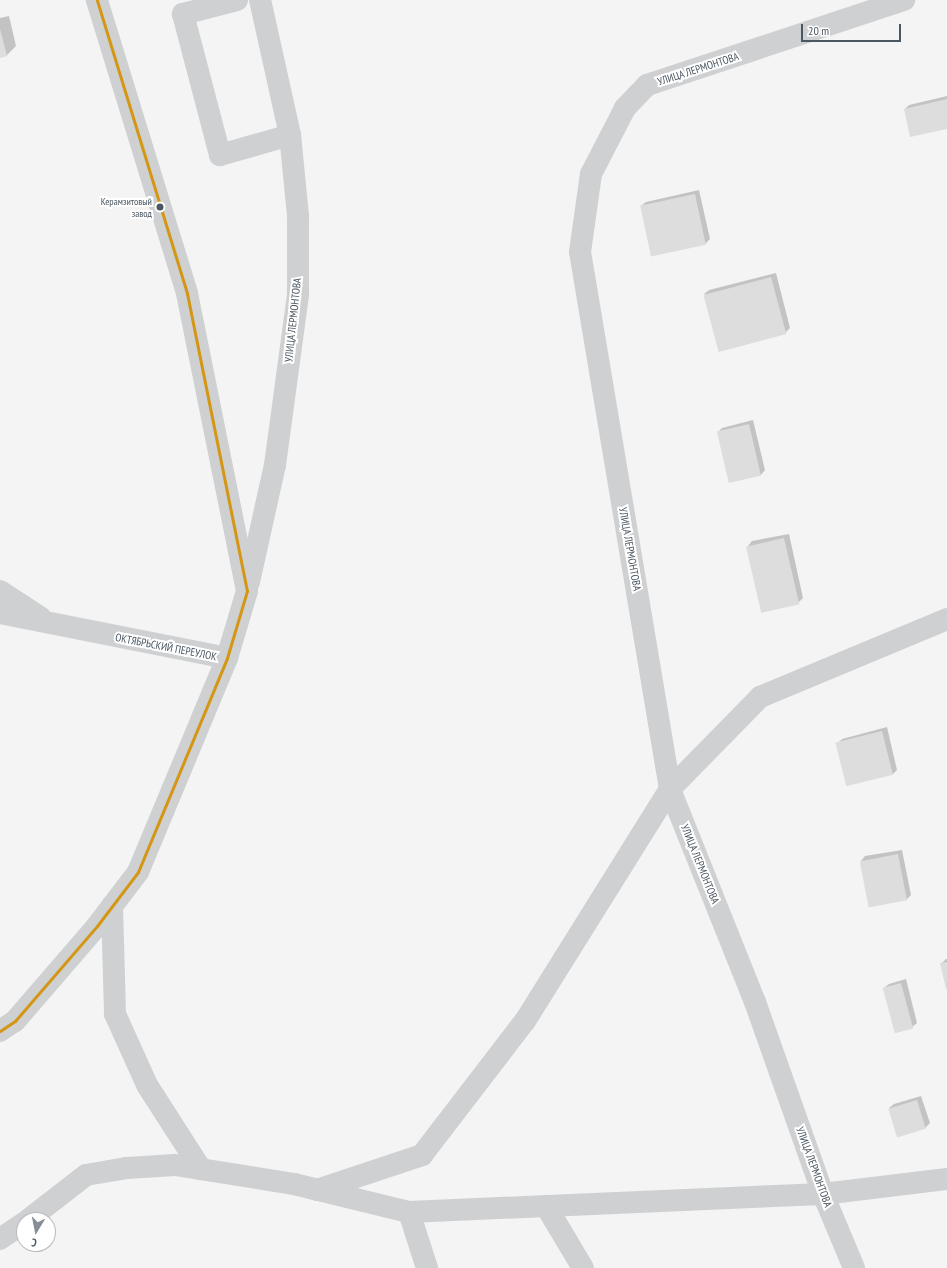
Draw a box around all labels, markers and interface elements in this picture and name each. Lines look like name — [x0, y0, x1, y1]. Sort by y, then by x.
scale bar — [803, 16, 903, 42]
text: 20 m — [808, 23, 829, 38]
street label: УЛИЦА ЛЕРМОНТОВА — [656, 50, 740, 88]
place label: Керамзитовый завод — [101, 195, 152, 218]
marker: Керамзитовый завод — [155, 202, 165, 212]
street label: УЛИЦА ЛЕРМОНТОВА — [282, 277, 304, 363]
street label: УЛИЦА ЛЕРМОНТОВА — [616, 506, 644, 592]
street label: ОКТЯБРЬСКИЙ ПЕРЕУЛОК — [114, 631, 218, 663]
street label: УЛИЦА ЛЕРМОНТОВА — [678, 822, 722, 906]
street label: УЛИЦА ЛЕРМОНТОВА — [793, 1125, 835, 1209]
north arrow — [16, 1212, 56, 1252]
text: С — [30, 1236, 38, 1250]

